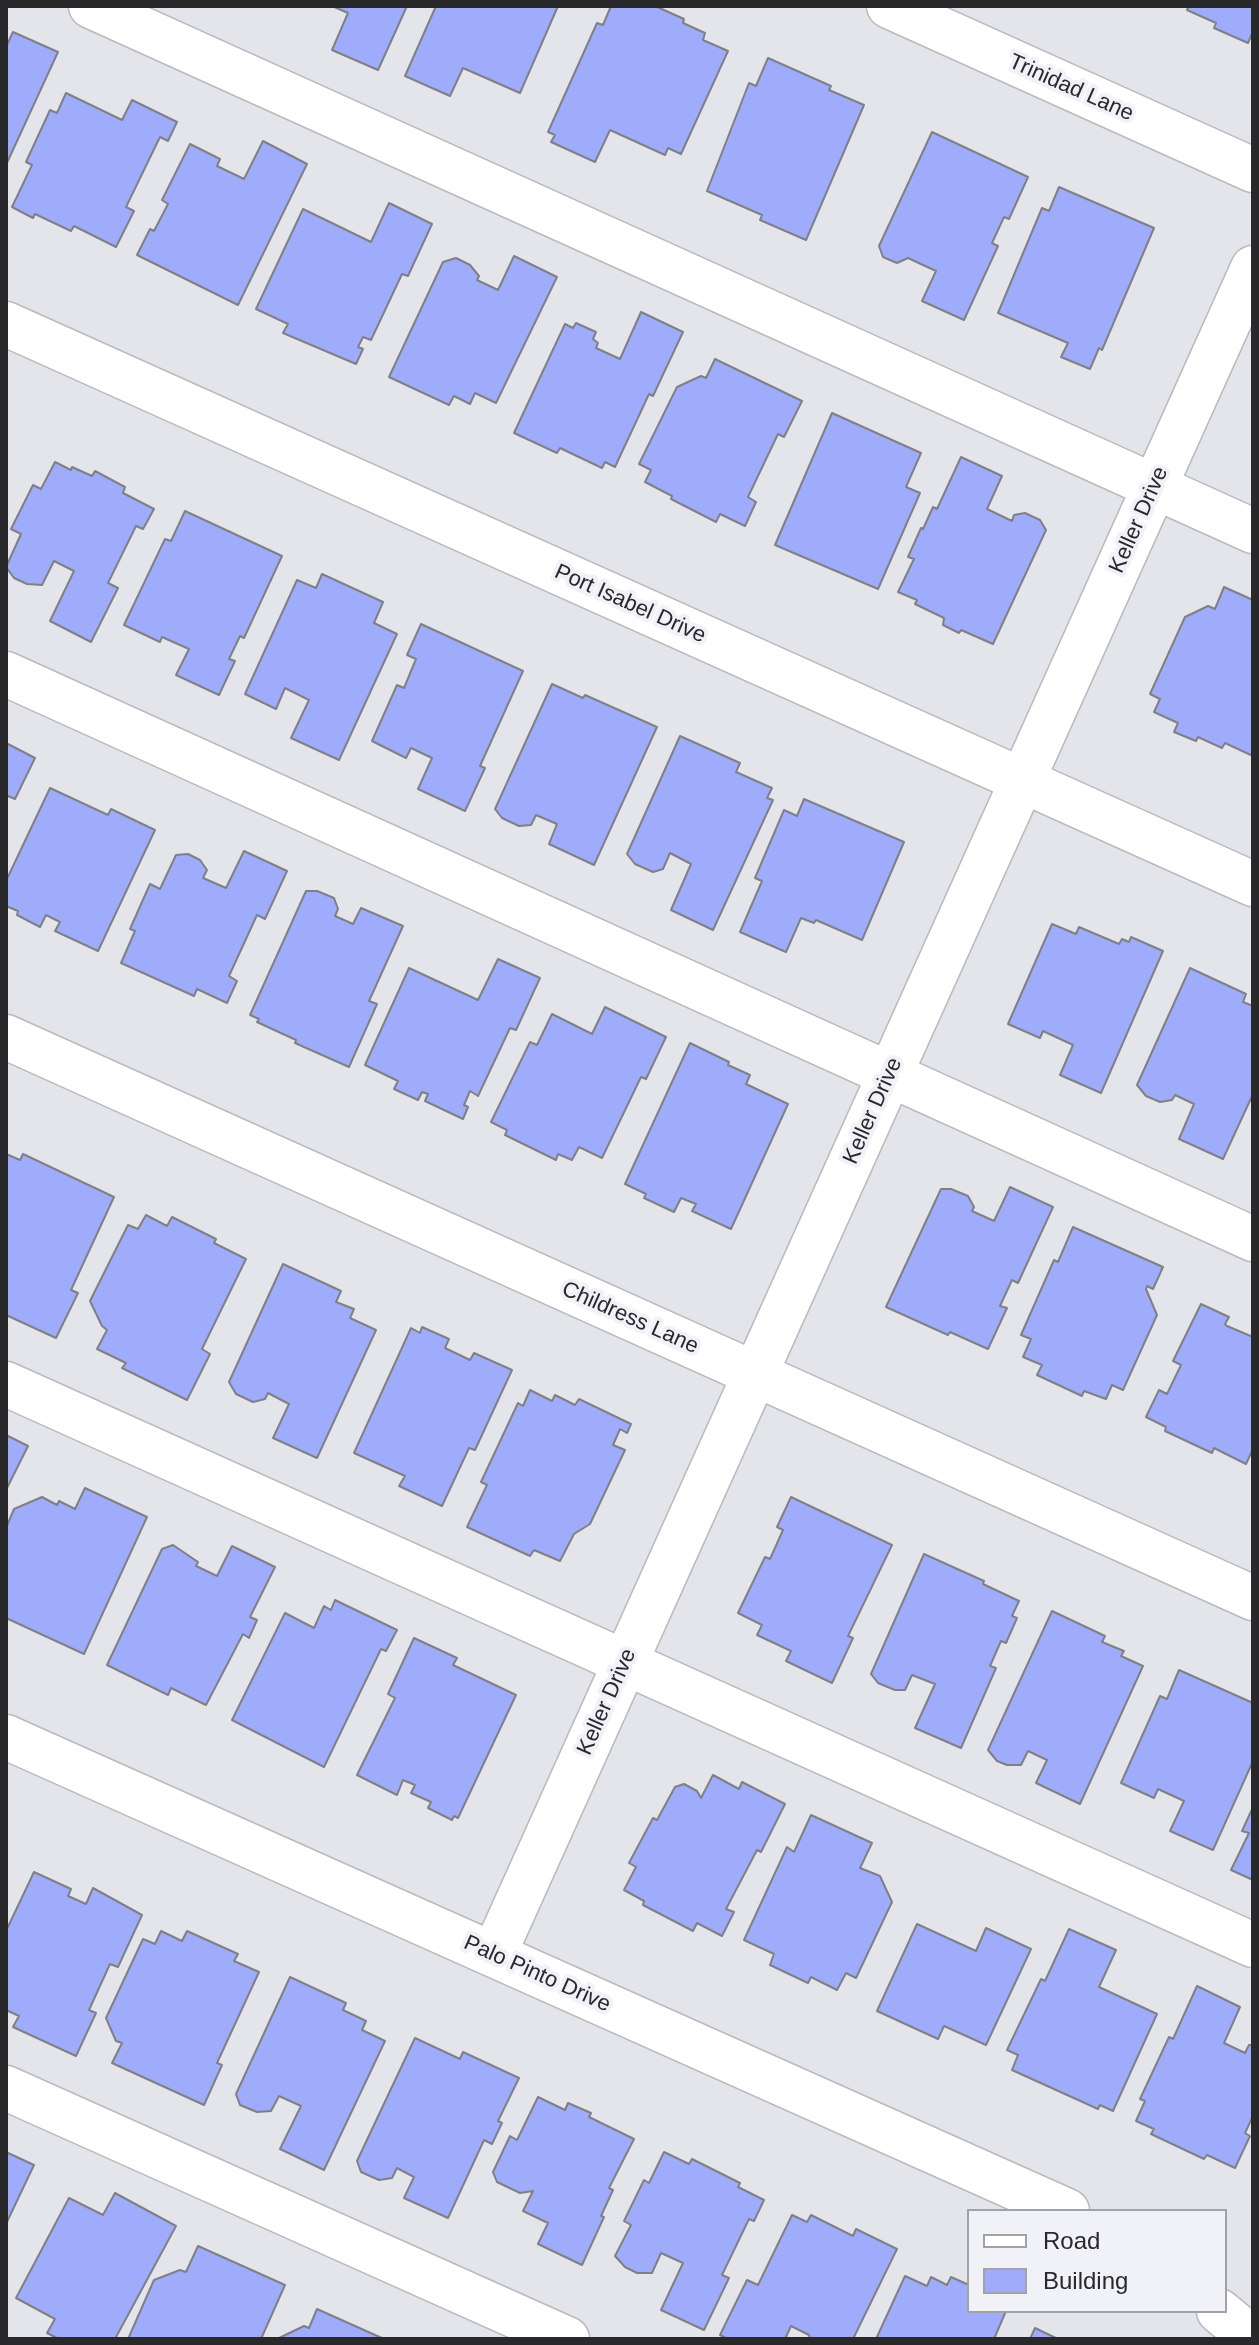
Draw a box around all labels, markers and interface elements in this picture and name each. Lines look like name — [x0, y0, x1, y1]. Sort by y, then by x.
street label: Trinidad Lane — [1005, 49, 1137, 127]
street label: Keller Drive — [1104, 463, 1174, 577]
street label: Port Isabel Drive — [550, 559, 710, 649]
street label: Keller Drive — [838, 1054, 908, 1168]
street label: Childress Lane — [558, 1276, 702, 1360]
street label: Keller Drive — [572, 1645, 642, 1759]
street label: Palo Pinto Drive — [460, 1930, 614, 2018]
legend — [967, 2209, 1227, 2313]
text: Road — [1043, 2227, 1100, 2254]
text: Building — [1043, 2267, 1128, 2294]

